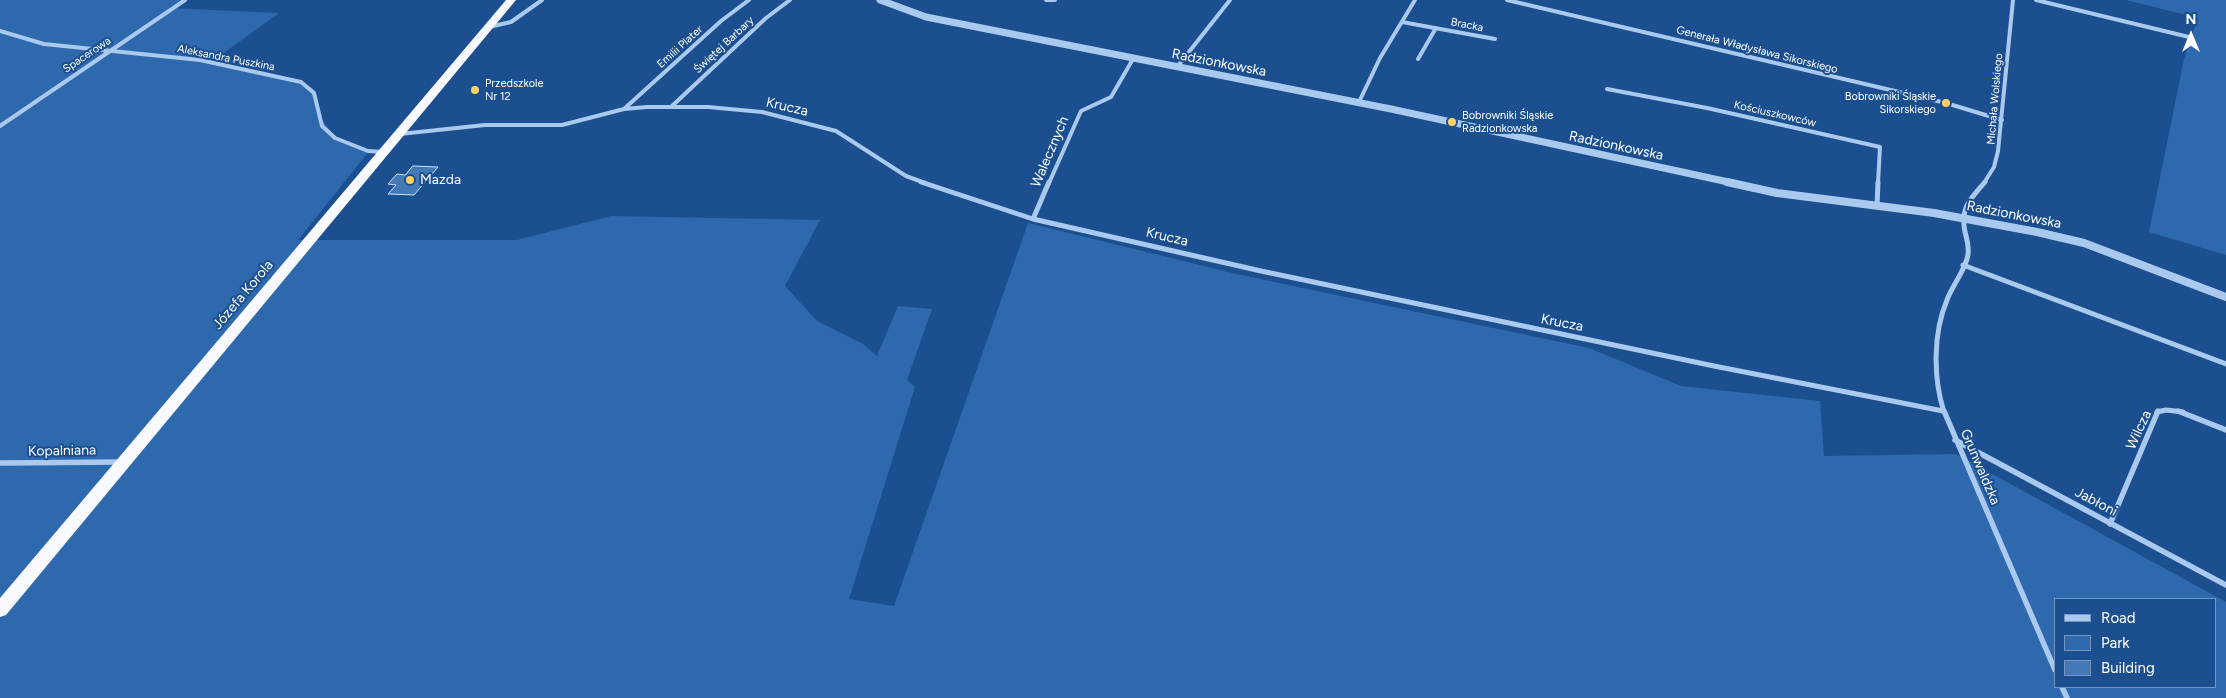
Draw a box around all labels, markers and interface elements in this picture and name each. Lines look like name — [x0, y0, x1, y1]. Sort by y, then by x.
north arrow — [2166, 10, 2216, 60]
text: N — [2186, 11, 2196, 28]
street label: Świętej Barbary — [691, 14, 757, 76]
street label: Bracka — [1450, 15, 1484, 35]
street label: Emilii Plater — [654, 23, 706, 71]
street label: Generała Władysława Sikorskiego — [1675, 24, 1839, 76]
street label: Spacerowa — [61, 34, 113, 76]
street label: Aleksandra Puszkina — [176, 42, 276, 74]
street label: Radzionkowska — [1170, 46, 1268, 80]
street label: Michała Wolskiego — [1984, 53, 2006, 145]
place label: Przedszkole Nr 12 — [485, 77, 543, 103]
marker: Przedszkole Nr 12 — [469, 84, 481, 96]
place label: Bobrowniki Śląskie Sikorskiego — [1845, 90, 1936, 116]
street label: Krucza — [764, 94, 810, 120]
marker: Bobrowniki Śląskie Sikorskiego — [1940, 97, 1952, 109]
street label: Kościuszkowców — [1733, 98, 1817, 130]
place label: Bobrowniki Śląskie Radzionkowska — [1462, 109, 1553, 135]
street label: Walecznych — [1028, 114, 1072, 190]
marker: Bobrowniki Śląskie Radzionkowska — [1446, 116, 1458, 128]
street label: Radzionkowska — [1567, 128, 1665, 164]
place label: Mazda — [420, 172, 461, 188]
marker: Mazda — [404, 174, 416, 186]
street label: Radzionkowska — [1965, 198, 2063, 232]
street label: Krucza — [1144, 224, 1190, 250]
street label: Józefa Korola — [209, 257, 277, 333]
street label: Krucza — [1539, 311, 1585, 335]
street label: Wilcza — [2123, 408, 2155, 452]
street label: Grunwaldzka — [1956, 427, 2004, 507]
street label: Kopalniana — [28, 442, 96, 460]
street label: Jabłoni — [2072, 484, 2120, 520]
legend — [2054, 598, 2216, 688]
text: Road — [2101, 609, 2136, 627]
text: Park — [2101, 634, 2130, 652]
text: Building — [2101, 659, 2155, 677]

